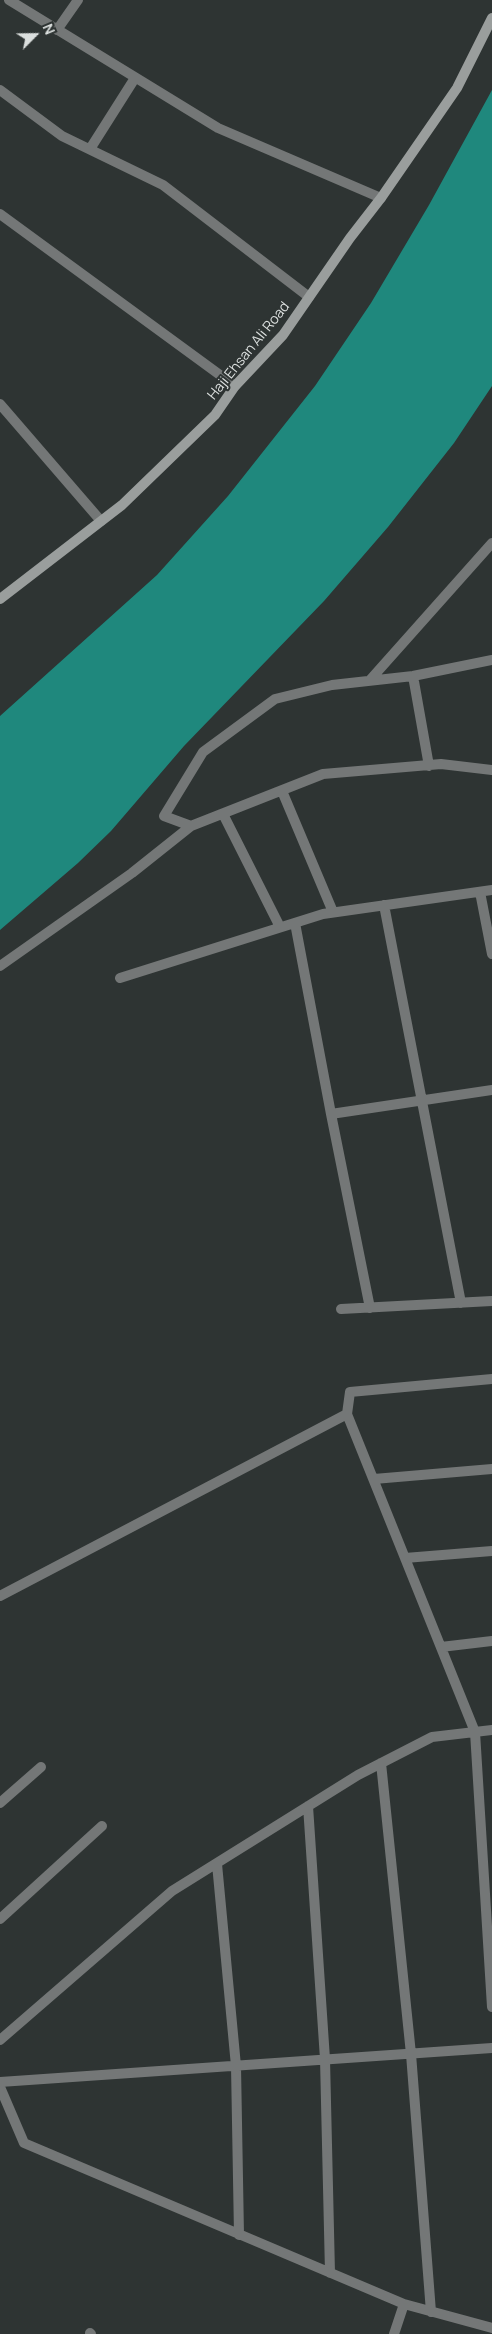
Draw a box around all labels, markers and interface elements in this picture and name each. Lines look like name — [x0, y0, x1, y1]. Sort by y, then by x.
north arrow — [10, 10, 60, 60]
text: N — [39, 21, 60, 37]
street label: Haji Ehsan Ali Road — [204, 299, 294, 403]

